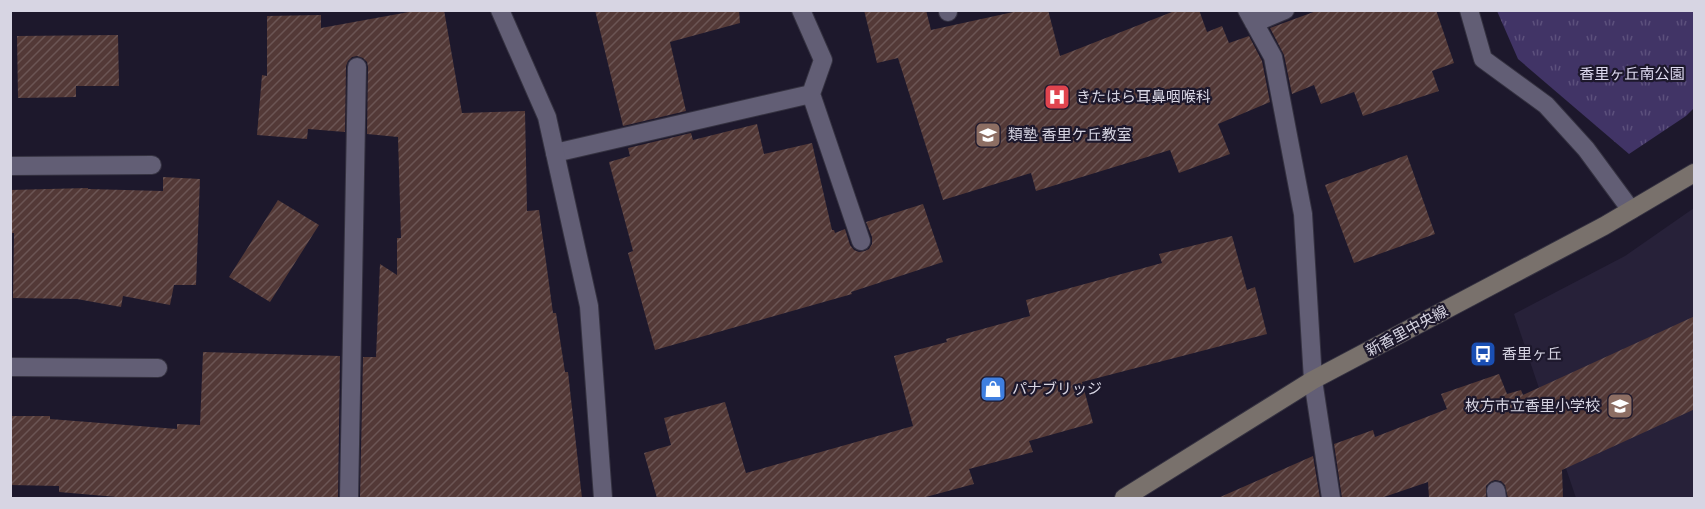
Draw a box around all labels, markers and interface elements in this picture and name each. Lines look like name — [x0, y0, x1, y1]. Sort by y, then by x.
park label: 香里ヶ丘南公園 — [1579, 65, 1685, 82]
hospital icon: きたはら耳鼻咽喉科 — [1042, 82, 1072, 112]
place label: きたはら耳鼻咽喉科 — [1076, 88, 1211, 105]
school or university icon: 類塾 香里ケ丘教室 — [973, 120, 1003, 150]
place label: 類塾 香里ケ丘教室 — [1008, 126, 1132, 143]
street label: 新香里中央線 — [1363, 302, 1450, 359]
bus stop icon: 香里ヶ丘 — [1468, 339, 1498, 369]
place label: 香里ヶ丘 — [1502, 345, 1562, 362]
shop icon: パナブリッジ — [978, 374, 1008, 404]
place label: パナブリッジ — [1012, 380, 1102, 397]
school or university icon: 枚方市立香里小学校 — [1605, 391, 1635, 421]
place label: 枚方市立香里小学校 — [1465, 397, 1600, 414]

